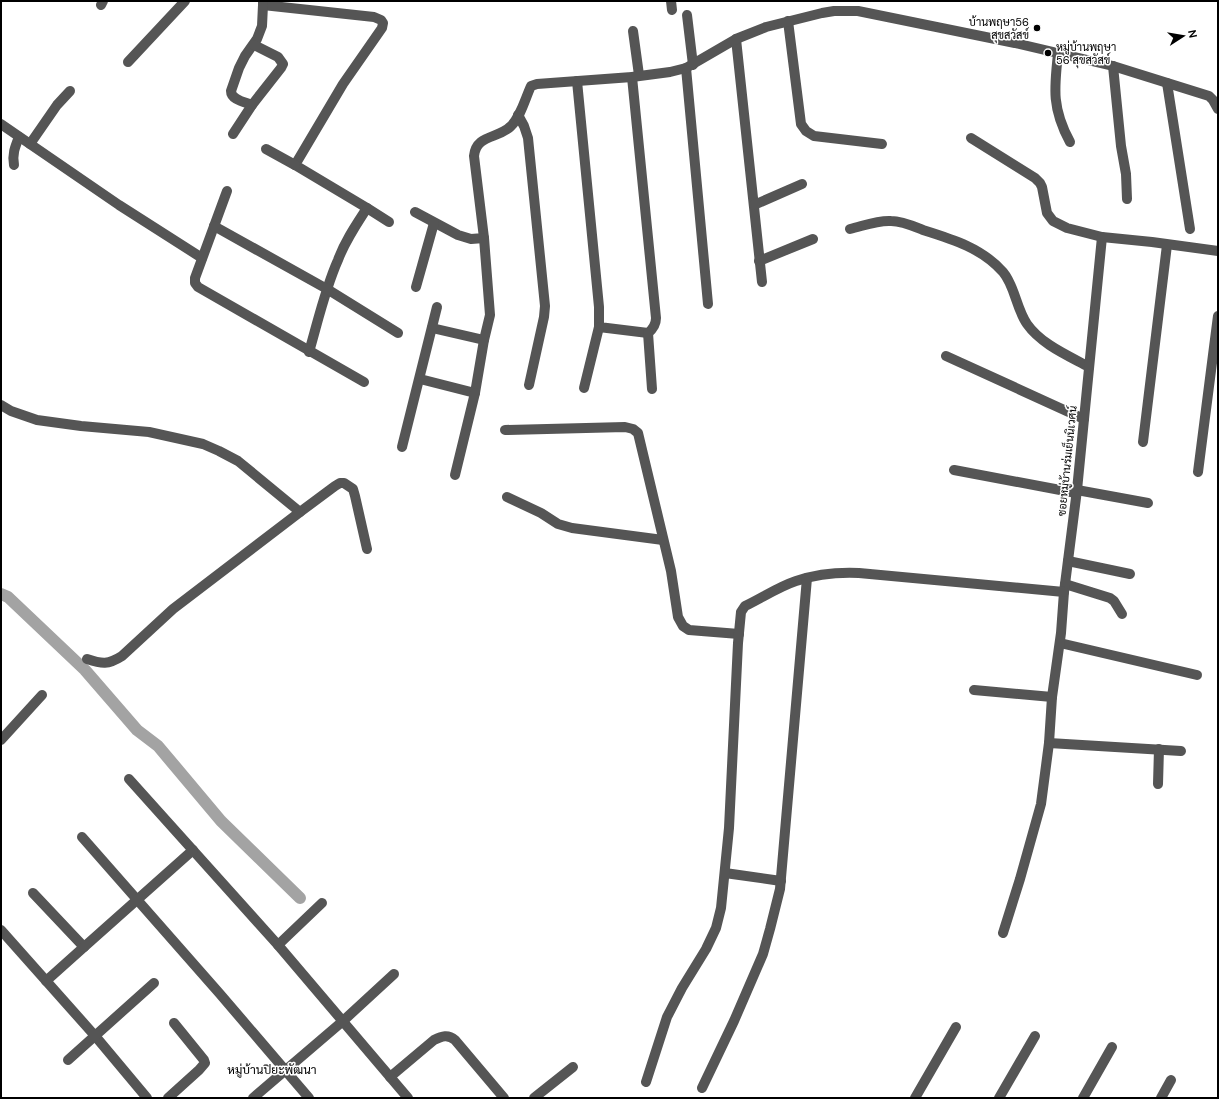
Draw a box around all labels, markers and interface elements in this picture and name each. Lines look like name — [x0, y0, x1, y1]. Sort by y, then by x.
place label: บ้านพฤษา56 สุขสวัสข์ — [969, 15, 1029, 44]
north arrow — [1163, 16, 1203, 56]
marker: บ้านพฤษา56 สุขสวัสข์ — [1032, 23, 1042, 33]
text: N — [1185, 29, 1200, 39]
place label: หมู่บ้านพฤษา 56 สุขสวัสข์ — [1056, 40, 1116, 69]
marker: หมู่บ้านพฤษา 56 สุขสวัสข์ — [1043, 48, 1053, 58]
street label: ซอยหมู่บ้านร่มเย็นนิเวศน์ — [1052, 405, 1081, 517]
district label: หมู่บ้านปิยะพัฒนา — [227, 1062, 317, 1078]

